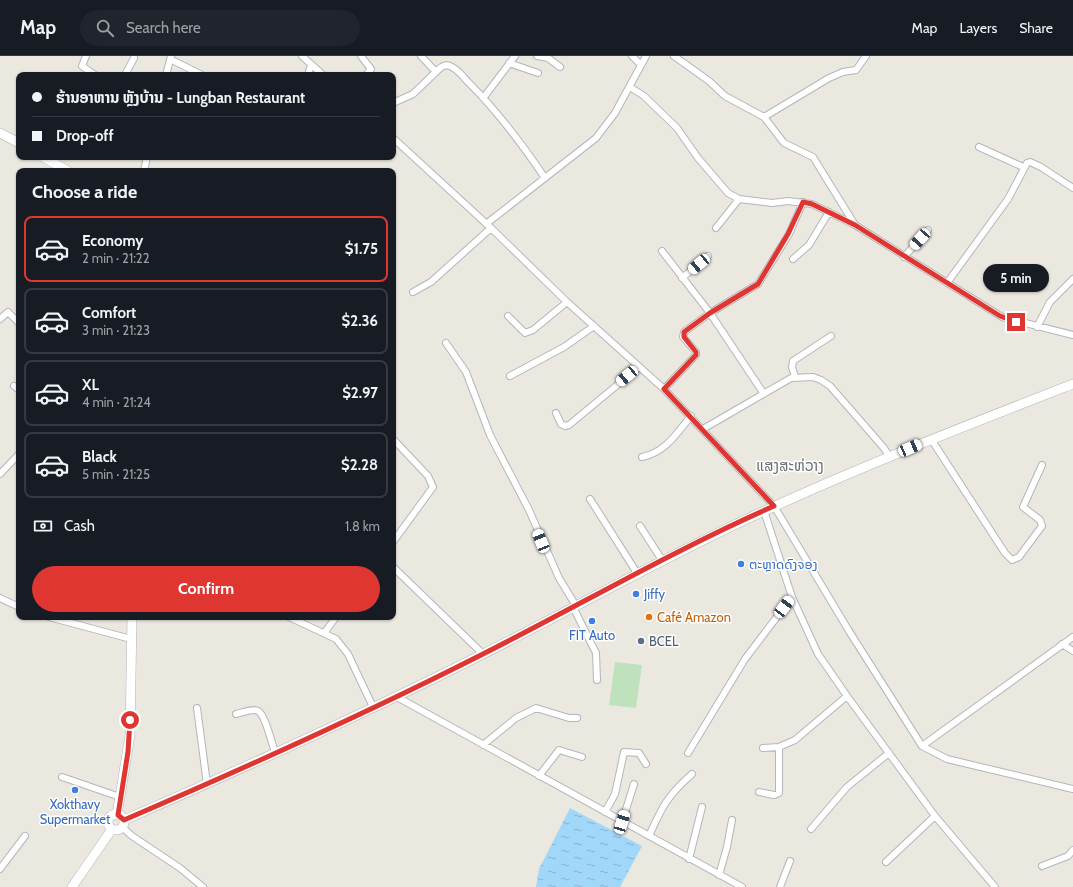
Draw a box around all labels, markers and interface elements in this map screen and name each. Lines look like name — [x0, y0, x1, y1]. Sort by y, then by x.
search box — [80, 10, 360, 46]
text: Map — [20, 16, 56, 39]
icon: search — [94, 17, 116, 39]
text: Search here — [126, 19, 201, 37]
text: Map — [912, 19, 937, 37]
text: Layers — [959, 19, 997, 37]
text: Share — [1019, 19, 1053, 37]
text: ຮ້ານອາຫານ ຫຼັງບ້ານ - Lungban Restaurant — [56, 89, 305, 107]
text: Drop-off — [56, 127, 114, 145]
text: Choose a ride — [32, 181, 137, 203]
car — [908, 226, 932, 252]
icon: car — [34, 231, 70, 267]
text: Economy — [82, 232, 143, 250]
text: $1.75 — [345, 240, 378, 258]
text: 2 min · 21:22 — [82, 250, 149, 266]
car — [686, 252, 712, 276]
callout: 5 min — [983, 264, 1049, 292]
text: 5 min — [1000, 270, 1032, 286]
icon: car — [34, 303, 70, 339]
text: Comfort — [82, 304, 136, 322]
text: $2.36 — [342, 312, 378, 330]
route end — [1007, 313, 1025, 331]
text: 3 min · 21:23 — [82, 322, 150, 338]
car — [614, 364, 640, 388]
icon: car — [34, 375, 70, 411]
text: XL — [82, 376, 99, 394]
text: $2.97 — [342, 384, 378, 402]
text: 4 min · 21:24 — [82, 394, 151, 410]
car — [897, 438, 923, 458]
icon: car — [34, 447, 70, 483]
text: Black — [82, 448, 117, 466]
text: $2.28 — [341, 456, 378, 474]
district label: ແສງສະຫ່ວາງ — [756, 457, 824, 475]
text: 5 min · 21:25 — [82, 466, 150, 482]
icon: cash — [32, 515, 54, 537]
text: Cash — [64, 517, 95, 535]
text: 1.8 km — [345, 518, 380, 534]
car — [531, 528, 551, 554]
place label: ຕະຫຼາດດົງຈອງ — [749, 556, 817, 572]
marker: ຕະຫຼາດດົງຈອງ — [736, 559, 746, 569]
button: Confirm — [32, 566, 380, 612]
place label: Jiffy — [643, 586, 666, 602]
marker: Jiffy — [631, 589, 641, 599]
car — [772, 594, 796, 620]
place label: Café Amazon — [657, 609, 731, 625]
marker: Café Amazon — [644, 612, 654, 622]
marker: FIT Auto — [587, 616, 597, 626]
place label: FIT Auto — [569, 627, 615, 643]
place label: BCEL — [649, 633, 679, 649]
marker: BCEL — [636, 636, 646, 646]
route start — [121, 711, 139, 729]
marker: Xokthavy Supermarket — [70, 785, 80, 795]
place label: Xokthavy Supermarket — [40, 796, 111, 827]
car — [613, 809, 631, 835]

